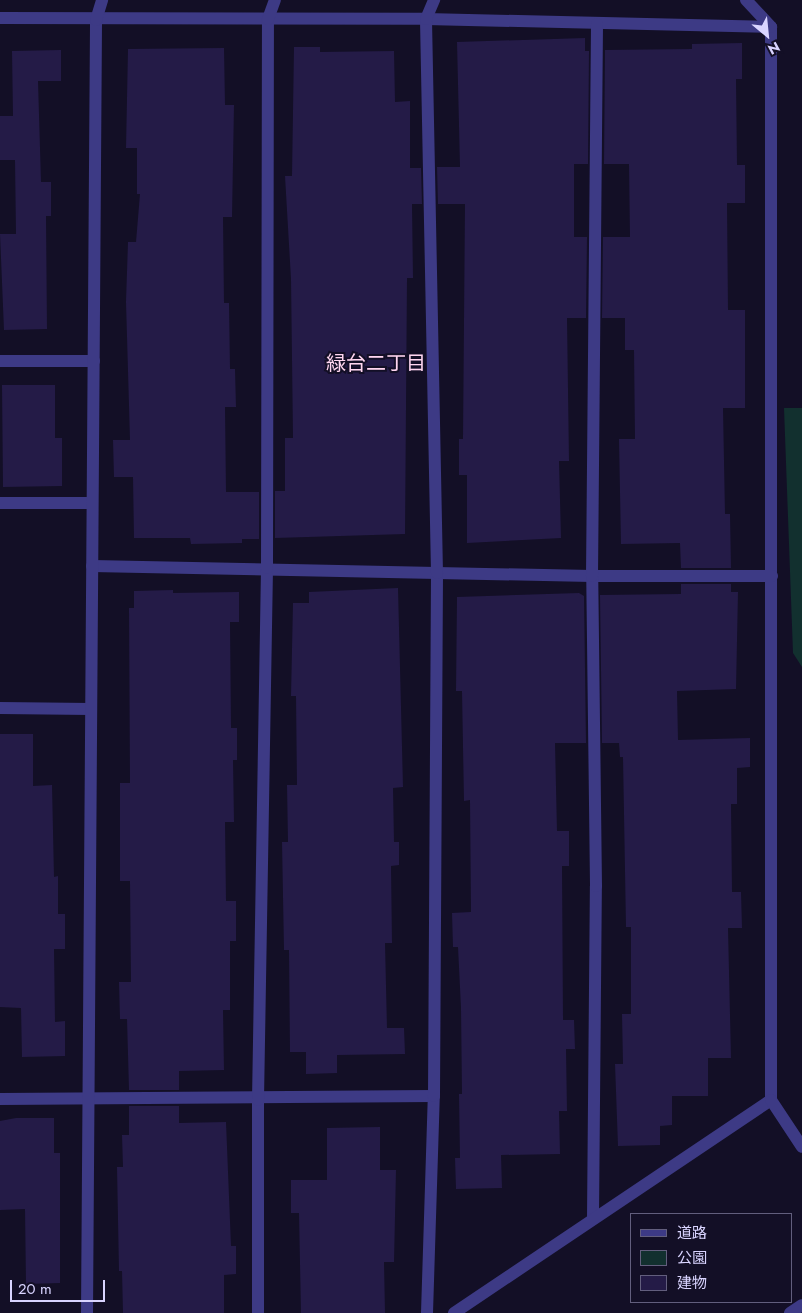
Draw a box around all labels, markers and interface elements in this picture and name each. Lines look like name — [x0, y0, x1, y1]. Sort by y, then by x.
north arrow — [742, 10, 792, 60]
text: N — [764, 37, 784, 60]
district label: 緑台二丁目 — [326, 351, 426, 375]
legend — [630, 1213, 792, 1303]
text: 道路 — [677, 1222, 707, 1244]
text: 公園 — [677, 1247, 707, 1269]
scale bar — [12, 1270, 108, 1302]
text: 建物 — [677, 1272, 707, 1294]
text: 20 m — [18, 1278, 52, 1300]

